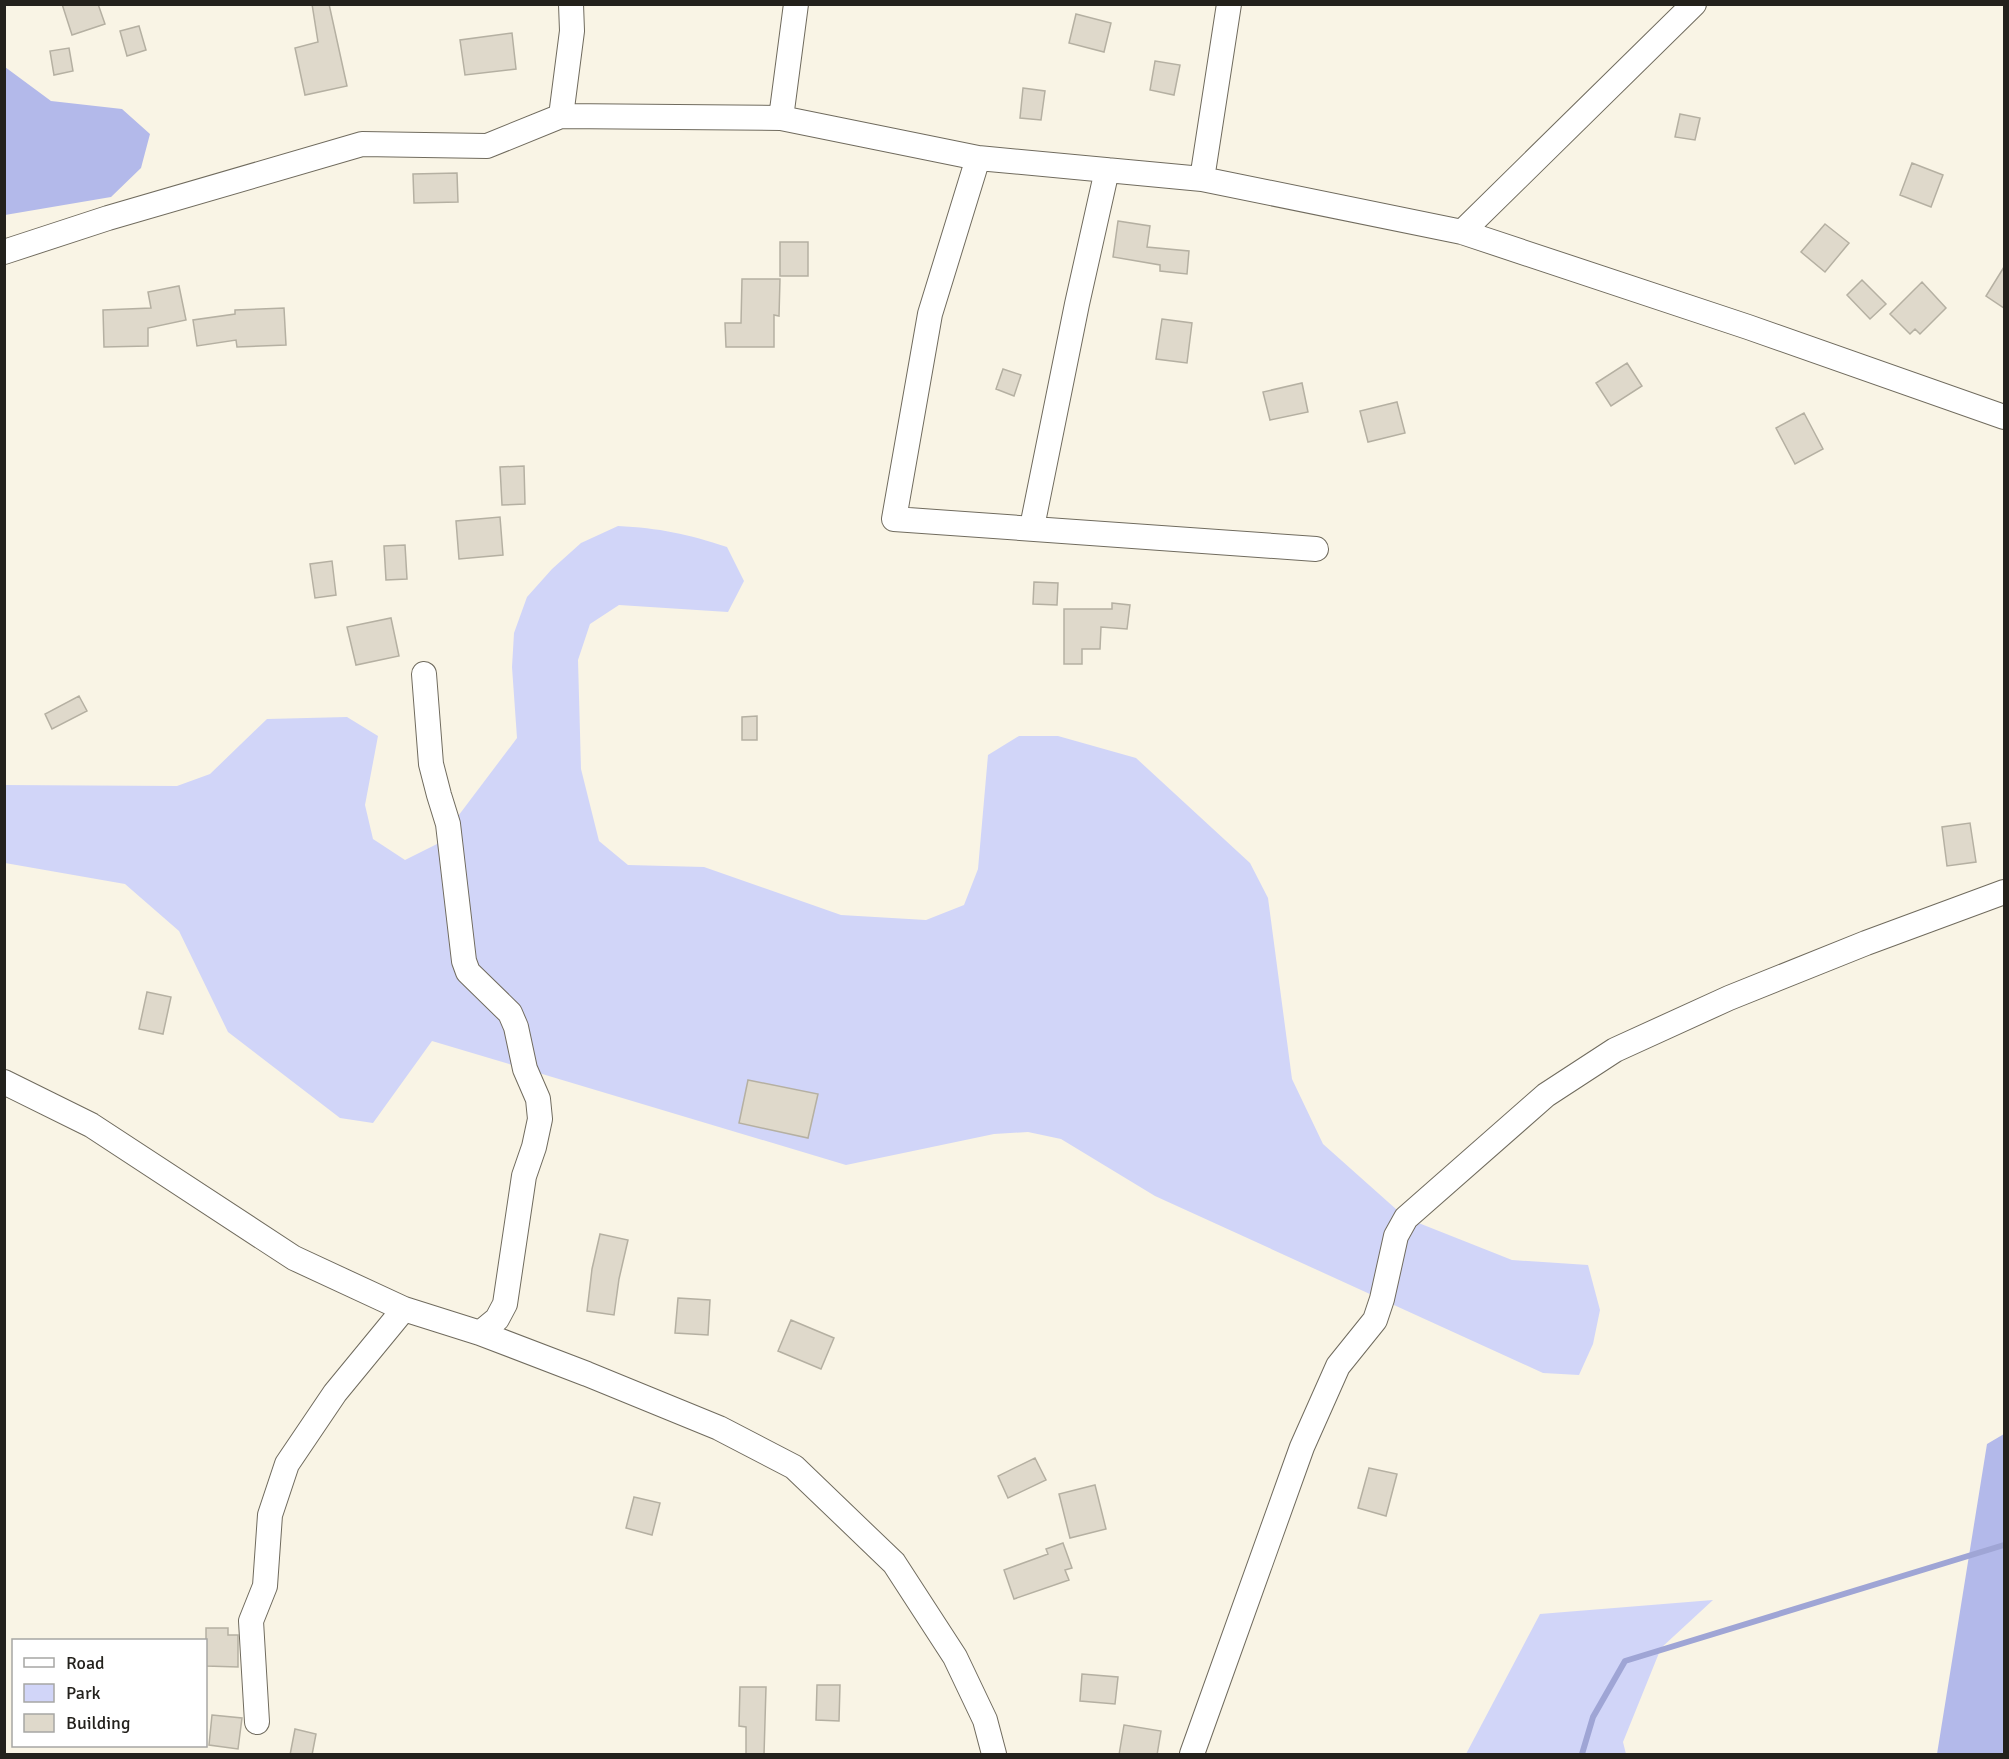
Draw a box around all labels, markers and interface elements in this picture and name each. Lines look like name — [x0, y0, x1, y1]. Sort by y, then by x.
legend — [12, 1639, 207, 1747]
text: Road — [66, 1652, 105, 1674]
text: Park — [66, 1682, 101, 1704]
text: Building — [66, 1712, 130, 1734]

